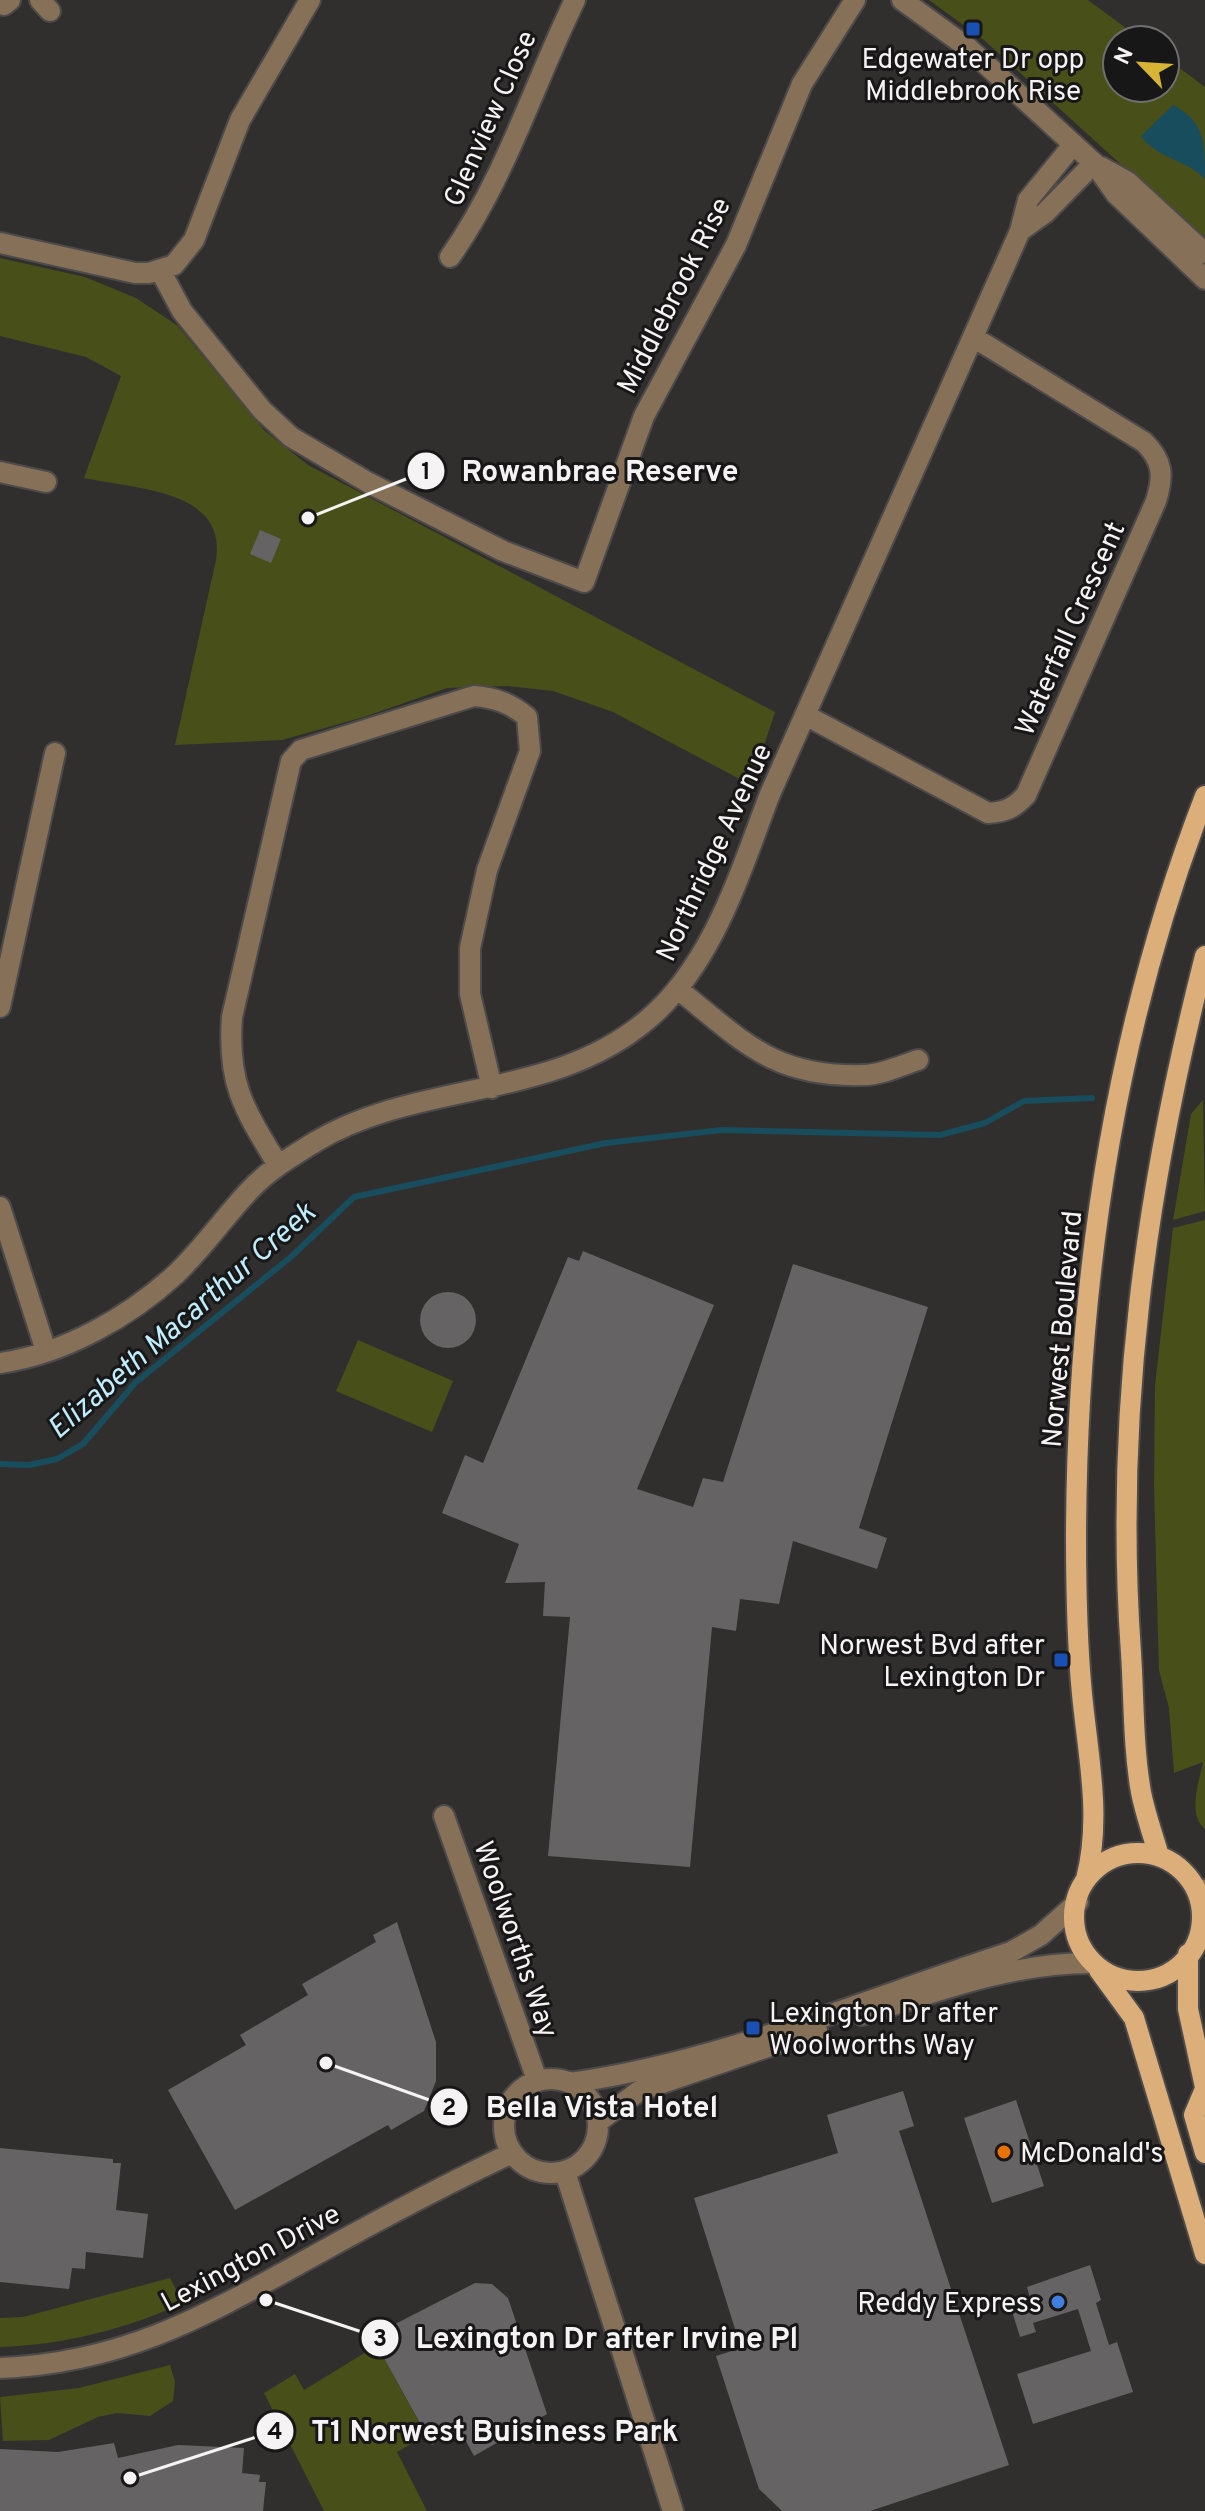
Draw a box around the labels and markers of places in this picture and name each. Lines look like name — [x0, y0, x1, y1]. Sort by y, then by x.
marker: Edgewater Dr opp Middlebrook Rise — [964, 20, 982, 38]
place label: Edgewater Dr opp Middlebrook Rise — [862, 43, 1084, 111]
callout: Rowanbrae Reserve — [406, 444, 754, 498]
place label: Norwest Bvd after Lexington Dr — [819, 1629, 1045, 1697]
marker: Norwest Bvd after Lexington Dr — [1052, 1651, 1070, 1669]
place label: Lexington Dr after Woolworths Way — [769, 1997, 998, 2065]
marker: Lexington Dr after Woolworths Way — [744, 2019, 762, 2037]
callout: Bella Vista Hotel — [429, 2080, 735, 2134]
place label: McDonald's — [1020, 2137, 1164, 2173]
marker: McDonald's — [995, 2143, 1013, 2161]
place label: Reddy Express — [857, 2287, 1042, 2323]
marker: Reddy Express — [1049, 2293, 1067, 2311]
callout: Lexington Dr after Irvine Pl — [360, 2311, 814, 2365]
callout: T1 Norwest Buisiness Park — [255, 2404, 694, 2458]

